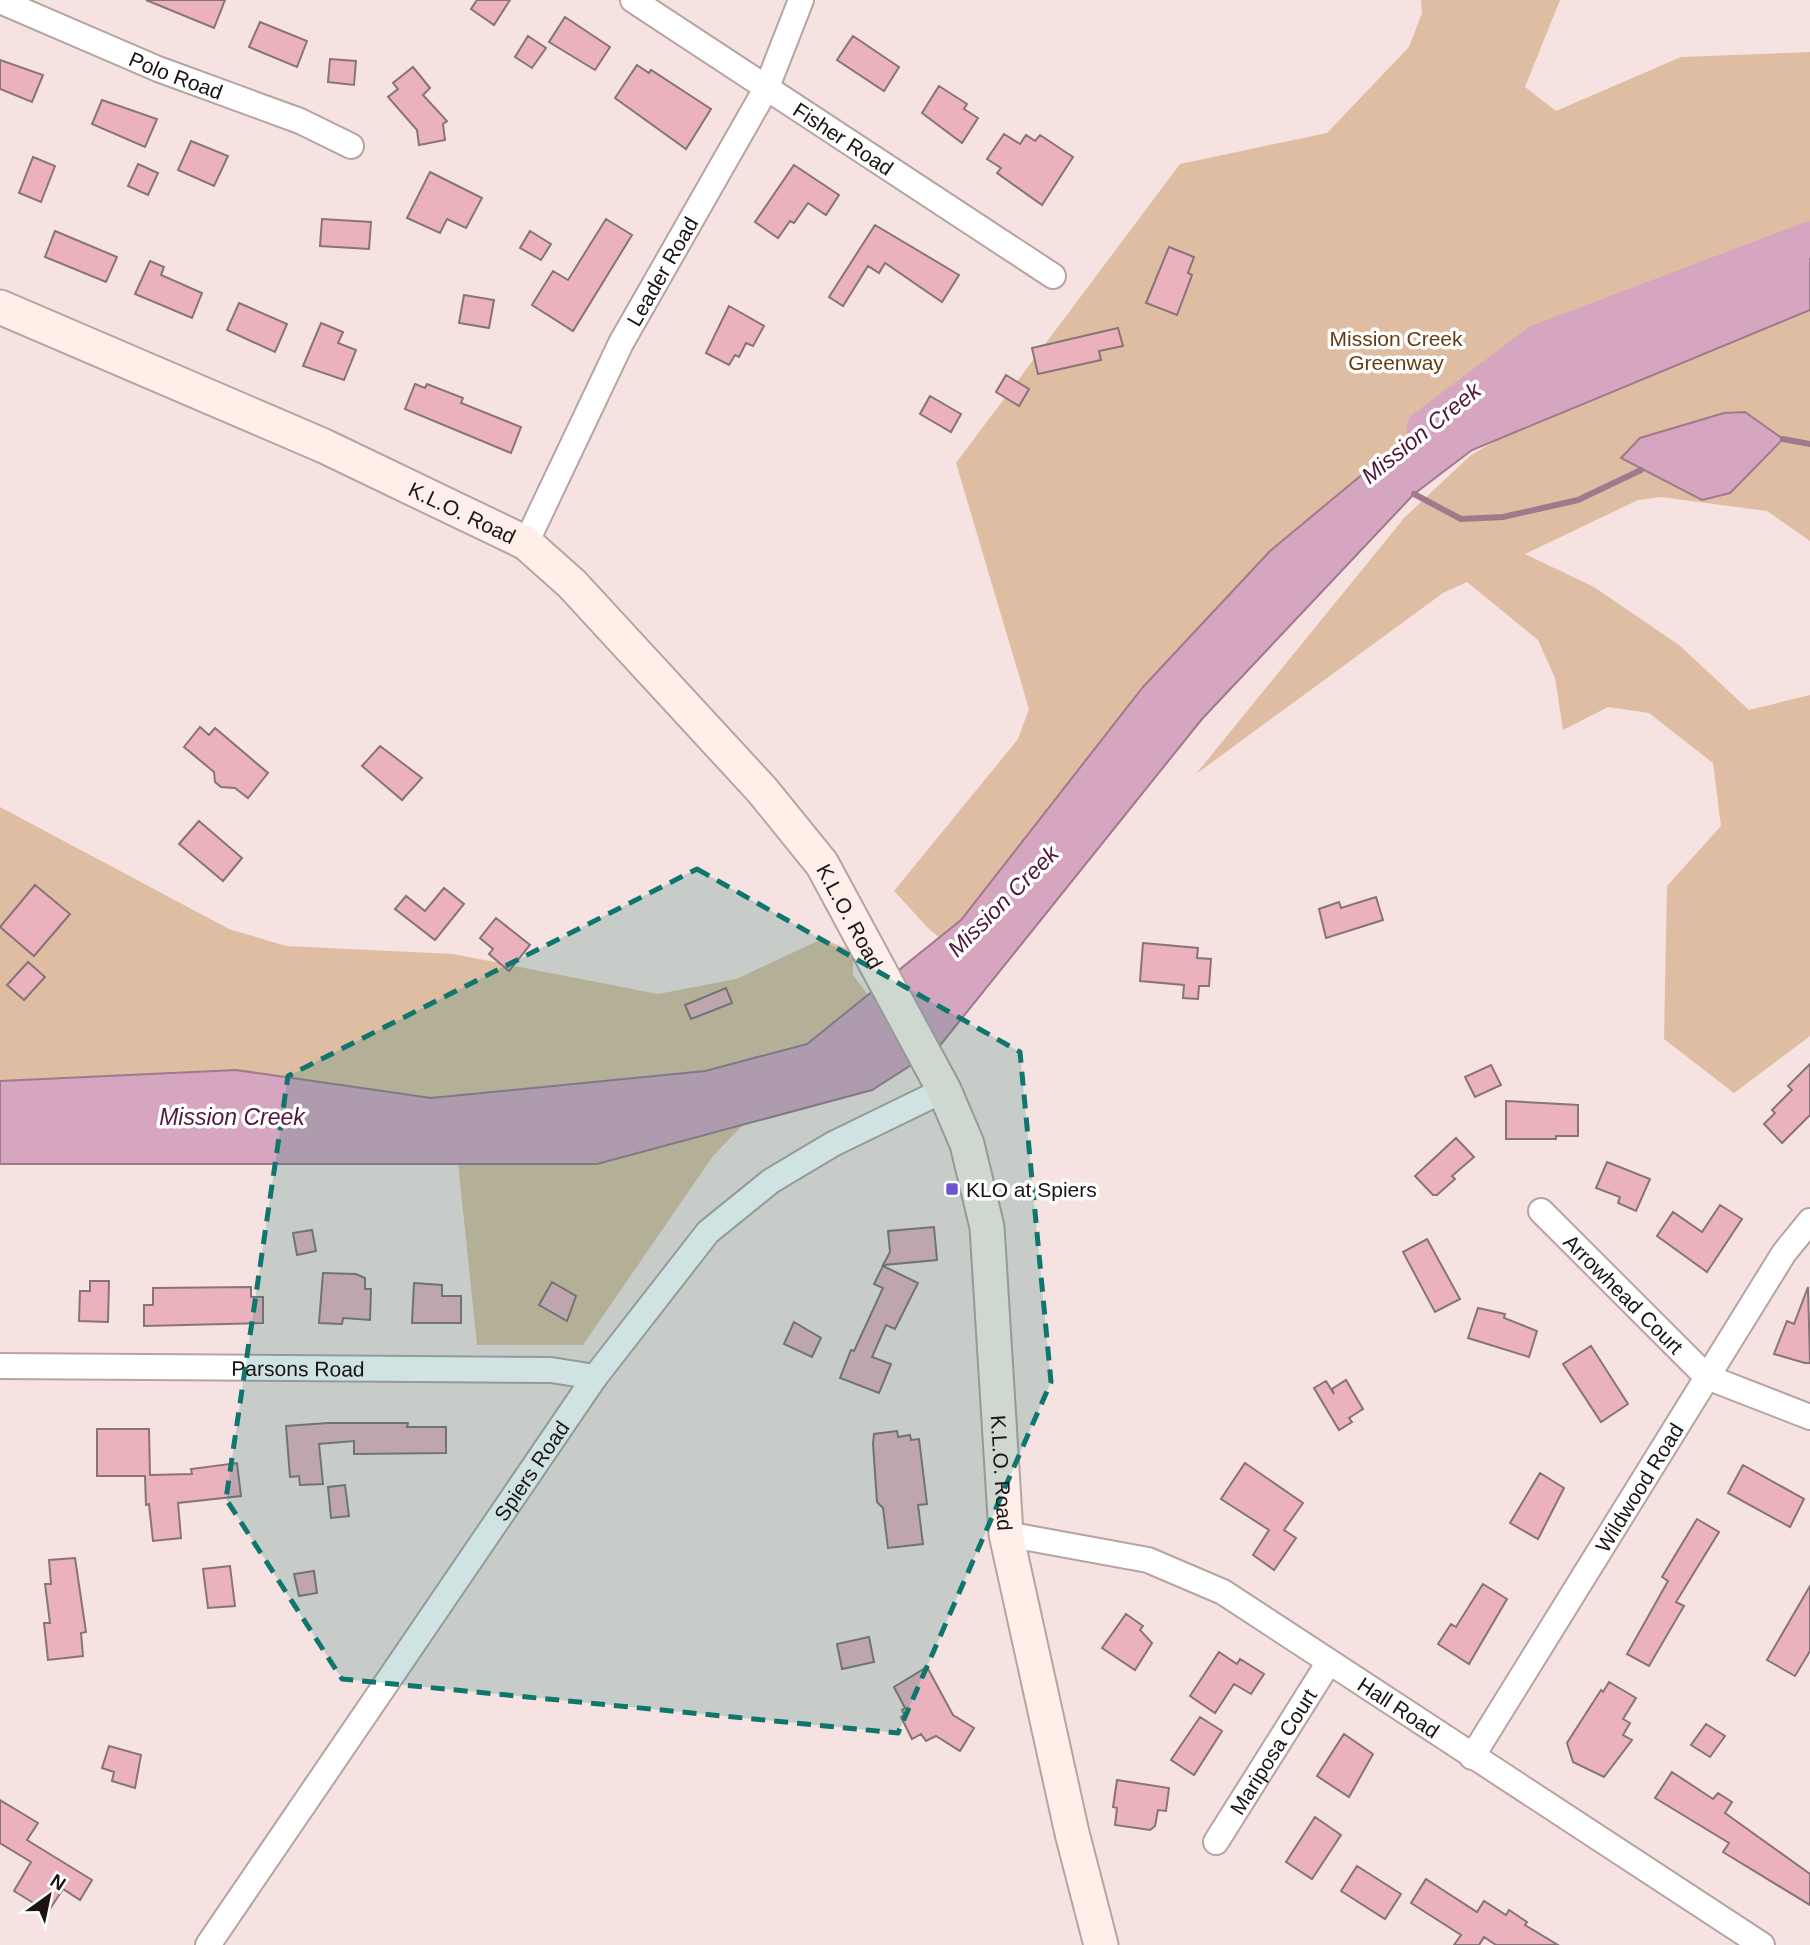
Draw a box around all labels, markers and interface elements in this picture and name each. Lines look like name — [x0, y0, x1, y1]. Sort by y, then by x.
street label: Polo Road — [126, 47, 226, 103]
street label: Fisher Road — [789, 97, 898, 179]
street label: Leader Road — [622, 213, 702, 330]
park label: Mission Creek Greenway — [1329, 327, 1463, 374]
water label: Mission Creek — [1356, 376, 1487, 489]
street label: K.L.O. Road — [405, 477, 519, 548]
water label: Mission Creek — [942, 839, 1065, 962]
street label: K.L.O. Road — [813, 860, 888, 972]
water label: Mission Creek — [159, 1104, 306, 1130]
place label: KLO at Spiers — [966, 1178, 1097, 1201]
marker: KLO at Spiers — [944, 1181, 960, 1197]
street label: Arrowhead Court — [1559, 1229, 1688, 1358]
street label: Parsons Road — [231, 1356, 365, 1380]
street label: K.L.O. Road — [987, 1414, 1017, 1531]
street label: Spiers Road — [489, 1416, 573, 1525]
street label: Wildwood Road — [1590, 1419, 1687, 1556]
street label: Hall Road — [1354, 1672, 1444, 1742]
street label: Mariposa Court — [1225, 1684, 1321, 1818]
north arrow — [14, 1861, 84, 1931]
text: N — [47, 1870, 69, 1895]

